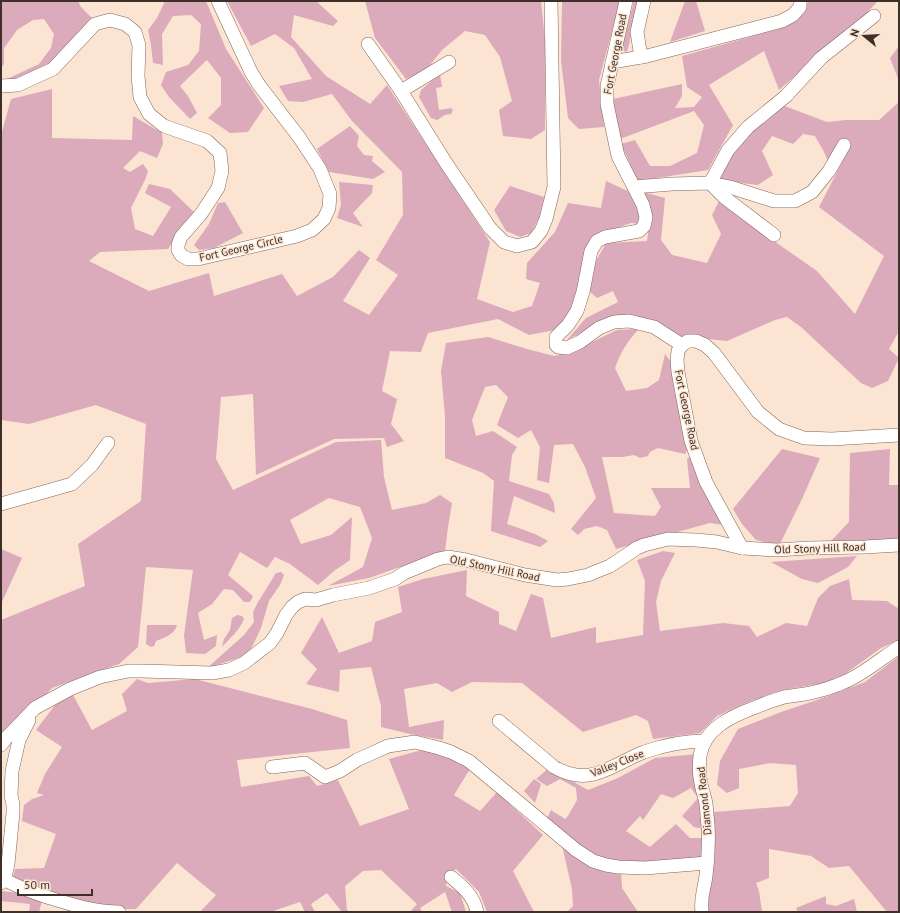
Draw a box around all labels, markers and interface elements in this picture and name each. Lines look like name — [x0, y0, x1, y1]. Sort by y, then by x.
street label: Fort George Road — [600, 12, 630, 96]
north arrow — [844, 16, 884, 56]
text: N — [847, 27, 862, 39]
street label: Fort George Circle — [198, 231, 285, 264]
street label: Fort George Road — [672, 369, 702, 452]
street label: Old Stony Hill Road — [774, 539, 866, 557]
street label: Old Stony Hill Road — [449, 552, 541, 584]
street label: Valley Close — [587, 746, 646, 780]
street label: Diamond Road — [693, 766, 715, 836]
scale bar — [18, 871, 92, 897]
text: 50 m — [24, 877, 50, 892]

